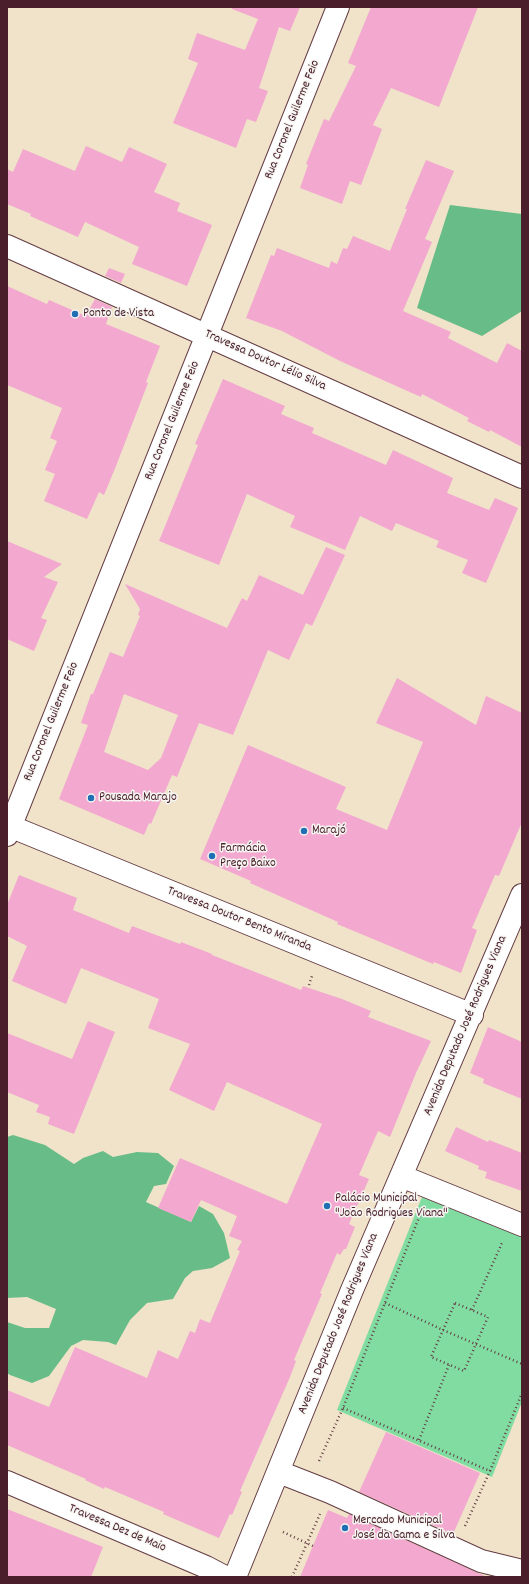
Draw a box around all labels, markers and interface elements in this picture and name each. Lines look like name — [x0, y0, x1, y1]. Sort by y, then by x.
street label: Rua Coronel Guilerme Feio — [262, 58, 324, 182]
place label: Ponto de Vista — [83, 306, 154, 322]
marker: Ponto de Vista — [70, 309, 80, 319]
street label: Travessa Doutor Lélio Silva — [202, 327, 328, 395]
street label: Rua Coronel Guilerme Feio — [142, 359, 204, 483]
street label: Rua Coronel Guilerme Feio — [21, 660, 83, 784]
place label: Pousada Marajo — [99, 790, 177, 806]
marker: Pousada Marajo — [86, 793, 96, 803]
place label: Marajó — [312, 823, 346, 839]
marker: Marajó — [299, 826, 309, 836]
place label: Farmácia Preço Baixo — [220, 841, 276, 872]
marker: Farmácia Preço Baixo — [207, 851, 217, 861]
street label: Travessa Doutor Bento Miranda — [165, 884, 313, 956]
street label: Avenida Deputado José Rodrigues Viana — [421, 934, 511, 1118]
place label: Palácio Municipal "João Rodrigues Viana" — [335, 1191, 448, 1222]
marker: Palácio Municipal "João Rodrigues Viana" — [322, 1201, 332, 1211]
street label: Avenida Deputado José Rodrigues Viana — [295, 1231, 383, 1417]
street label: Travessa Dez de Maio — [66, 1501, 168, 1557]
place label: Mercado Municipal José da Gama e Silva — [353, 1513, 455, 1544]
marker: Mercado Municipal José da Gama e Silva — [340, 1523, 350, 1533]

